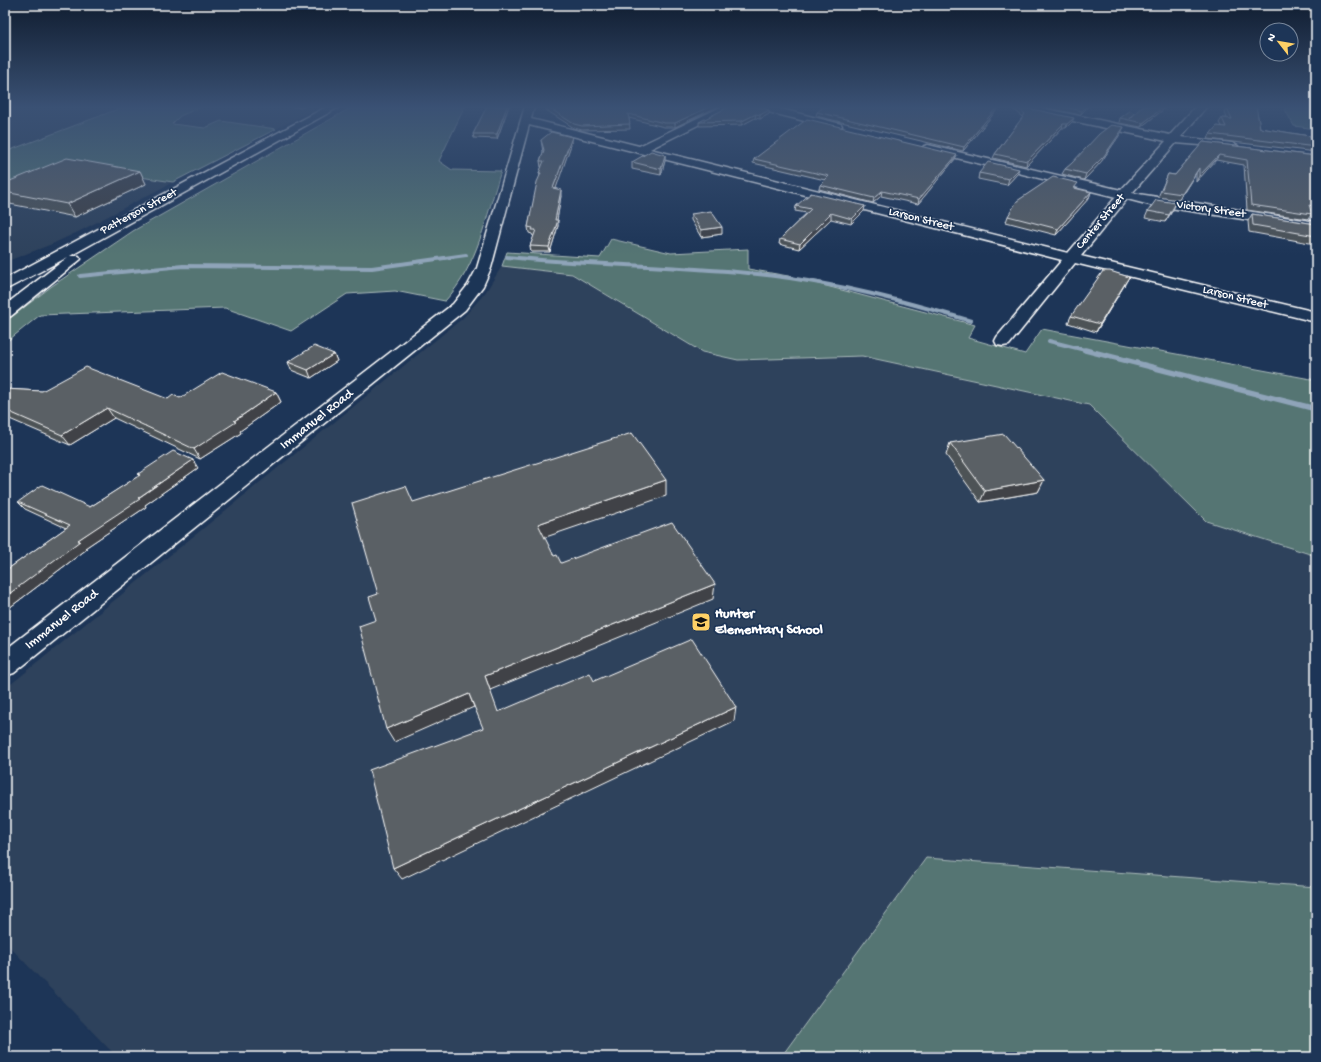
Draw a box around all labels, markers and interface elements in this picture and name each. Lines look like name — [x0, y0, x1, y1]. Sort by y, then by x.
north arrow — [1259, 22, 1299, 62]
text: N — [1265, 32, 1279, 44]
street label: Patterson Street — [97, 185, 181, 239]
street label: Center Street — [1074, 190, 1129, 253]
street label: Victory Street — [1175, 198, 1247, 222]
street label: Larson Street — [887, 205, 956, 235]
street label: Larson Street — [1201, 283, 1270, 313]
street label: Immanuel Road — [277, 385, 358, 454]
street label: Immanuel Road — [22, 585, 103, 654]
place label: Hunter Elementary School — [715, 606, 823, 639]
school or university icon: Hunter Elementary School — [690, 611, 712, 633]

